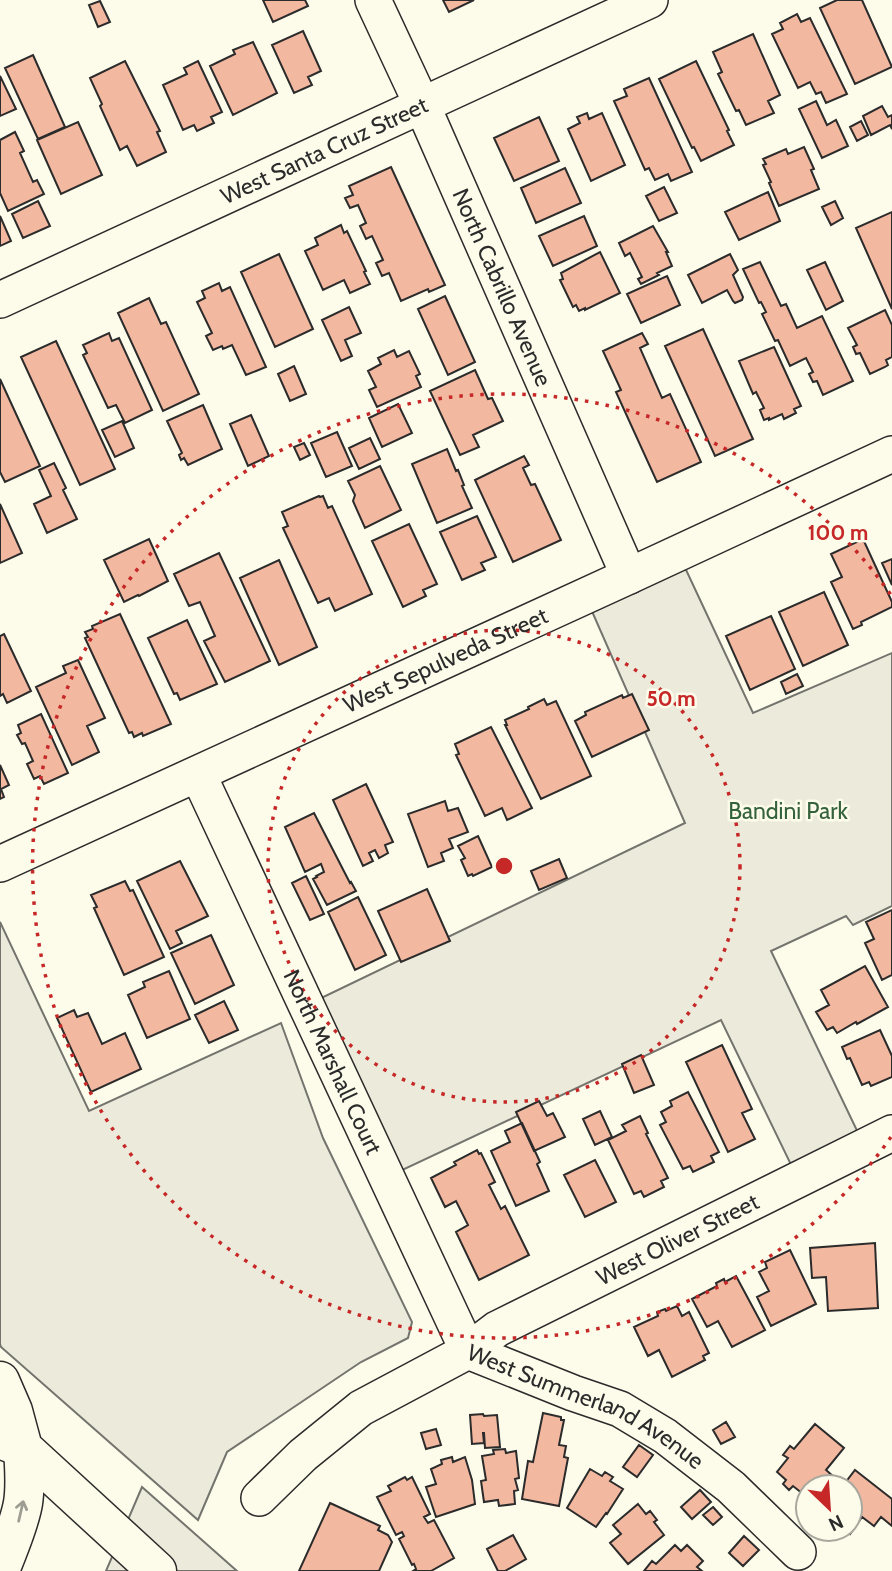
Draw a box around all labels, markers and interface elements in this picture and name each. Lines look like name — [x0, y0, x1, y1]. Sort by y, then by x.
street label: West Santa Cruz Street — [216, 90, 432, 210]
street label: North Cabrillo Avenue — [446, 184, 558, 391]
text: 100 m — [808, 520, 868, 545]
street label: West Sepulveda Street — [339, 601, 552, 719]
text: 50 m — [646, 686, 696, 711]
park label: Bandini Park — [728, 797, 849, 825]
centre of rings — [492, 854, 516, 878]
street label: North Marshall Court — [278, 965, 388, 1159]
street label: West Oliver Street — [592, 1187, 764, 1291]
street label: West Summerland Avenue — [463, 1338, 710, 1475]
north arrow — [794, 1473, 864, 1543]
one-way arrow — [14, 1500, 28, 1523]
text: N — [825, 1510, 847, 1536]

